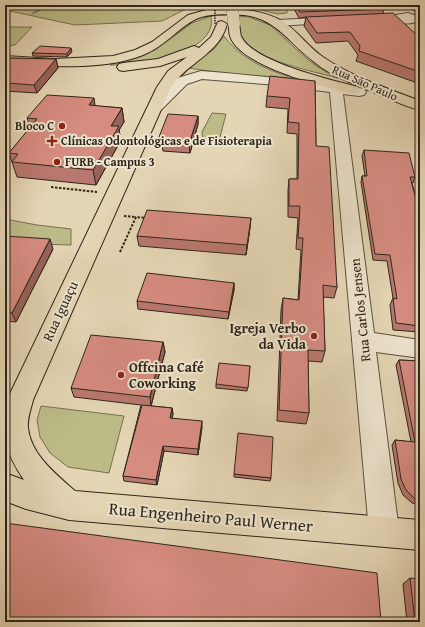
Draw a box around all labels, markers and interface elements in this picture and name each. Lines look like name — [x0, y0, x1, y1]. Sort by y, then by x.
street label: Rua São Paulo — [330, 61, 401, 105]
place label: Bloco C — [15, 117, 54, 134]
marker: Bloco C — [57, 121, 67, 131]
place label: Clínicas Odontológicas e de Fisioterapia — [61, 132, 273, 149]
marker: Clínicas Odontológicas e de Fisioterapia — [46, 135, 58, 147]
place label: FURB - Campus 3 — [65, 153, 155, 170]
marker: FURB - Campus 3 — [52, 157, 62, 167]
street label: Rua Carlos Jensen — [345, 257, 375, 363]
street label: Rua Iguaçu — [37, 277, 83, 344]
place label: Igreja Verbo da Vida — [229, 318, 307, 354]
marker: Igreja Verbo da Vida — [309, 331, 319, 341]
place label: Offcina Café Coworking — [129, 357, 204, 393]
marker: Offcina Café Coworking — [116, 370, 126, 380]
street label: Rua Engenheiro Paul Werner — [108, 495, 314, 538]

